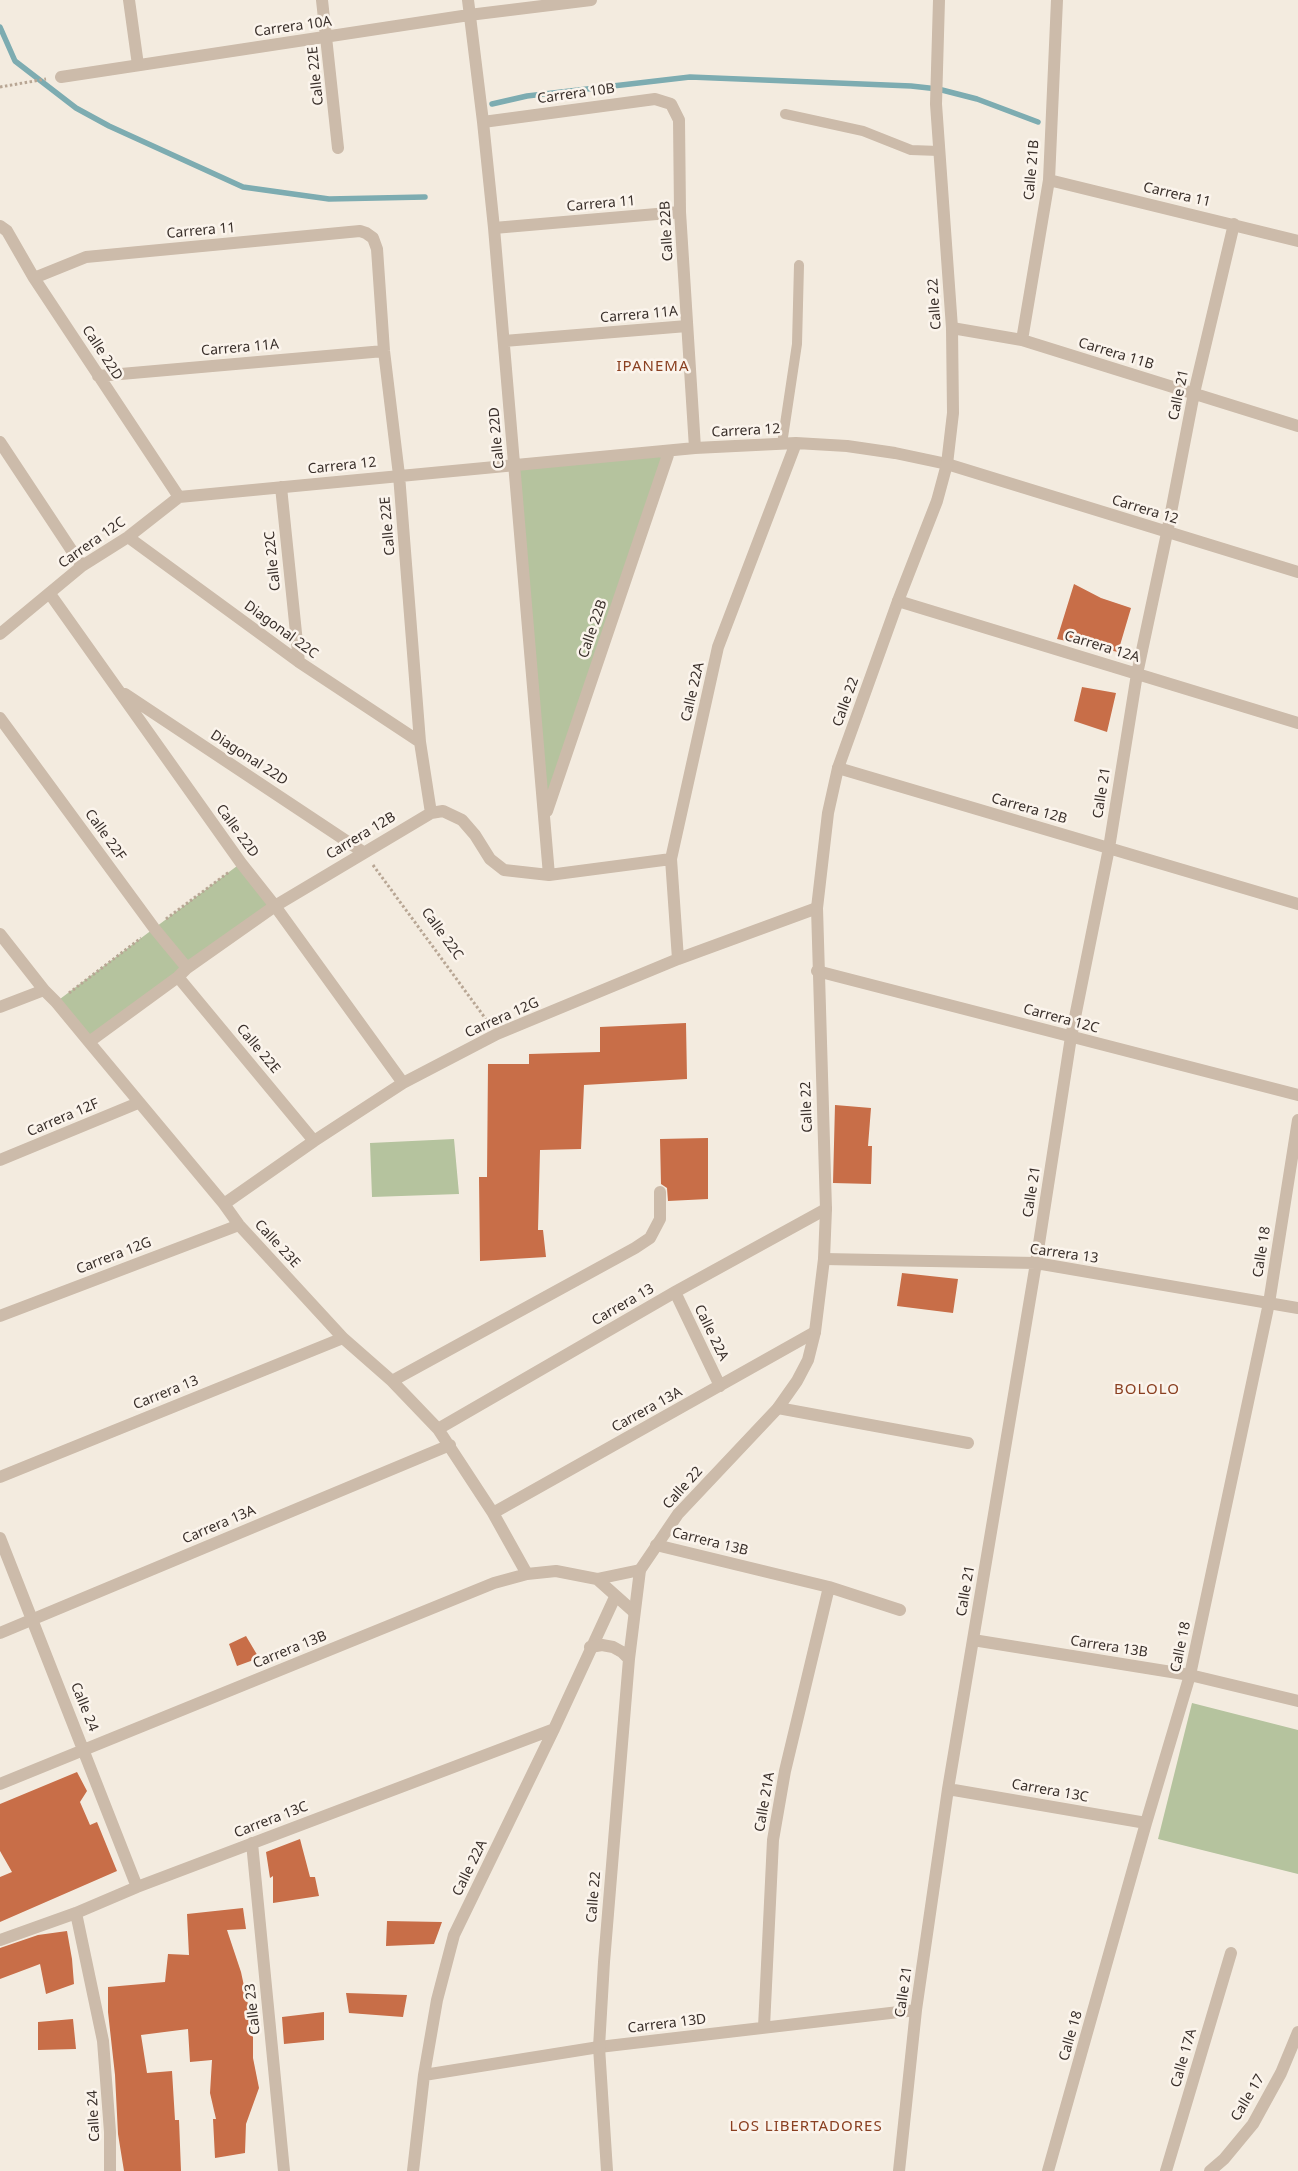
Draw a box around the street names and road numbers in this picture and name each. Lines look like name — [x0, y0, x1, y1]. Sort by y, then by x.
street label: Carrera 10A — [253, 13, 333, 41]
street label: Calle 22E — [305, 46, 327, 106]
street label: Carrera 10B — [536, 80, 616, 108]
street label: Calle 21B — [1021, 139, 1043, 201]
street label: Carrera 11 — [1142, 179, 1212, 211]
street label: Carrera 11 — [566, 193, 636, 215]
street label: Calle 22B — [657, 200, 677, 262]
street label: Carrera 11 — [166, 220, 236, 242]
street label: Calle 22 — [925, 278, 945, 330]
street label: Carrera 11A — [599, 303, 679, 327]
street label: Calle 22D — [78, 323, 126, 383]
street label: Carrera 11B — [1076, 335, 1156, 373]
street label: Carrera 11A — [200, 336, 280, 360]
street label: Calle 21 — [1165, 368, 1193, 422]
street label: Calle 22D — [486, 407, 508, 469]
street label: Carrera 12 — [711, 421, 781, 441]
street label: Carrera 12 — [307, 454, 377, 478]
street label: Carrera 12 — [1110, 492, 1180, 528]
street label: Calle 22E — [377, 496, 399, 556]
street label: Carrera 12C — [55, 514, 129, 572]
street label: Calle 22C — [261, 530, 285, 592]
street label: Diagonal 22C — [241, 598, 321, 662]
street label: Calle 22B — [575, 598, 611, 660]
street label: Carrera 12A — [1062, 628, 1142, 666]
street label: Calle 22A — [678, 661, 708, 723]
street label: Calle 22 — [829, 675, 863, 729]
street label: Diagonal 22D — [207, 727, 291, 789]
street label: Calle 21 — [1090, 766, 1114, 820]
street label: Carrera 12B — [989, 790, 1069, 828]
street label: Calle 22D — [212, 801, 262, 861]
street label: Calle 22F — [81, 806, 129, 864]
street label: Carrera 12B — [323, 809, 399, 863]
street label: Calle 22C — [417, 905, 467, 963]
street label: Carrera 12G — [462, 994, 542, 1042]
street label: Carrera 12C — [1021, 1001, 1101, 1037]
street label: Calle 22E — [233, 1021, 283, 1077]
street label: Calle 22 — [798, 1081, 816, 1133]
street label: Carrera 12F — [25, 1095, 101, 1141]
street label: Calle 21 — [1020, 1165, 1044, 1219]
street label: Calle 23E — [251, 1217, 303, 1271]
street label: Calle 18 — [1250, 1225, 1274, 1279]
street label: Carrera 12G — [74, 1234, 154, 1278]
street label: Carrera 13 — [1029, 1241, 1099, 1267]
street label: Carrera 13 — [589, 1281, 657, 1329]
street label: Calle 22A — [690, 1302, 732, 1364]
street label: Carrera 13 — [131, 1372, 201, 1414]
street label: Carrera 13A — [609, 1384, 685, 1436]
street label: Calle 22 — [660, 1463, 706, 1513]
street label: Carrera 13A — [180, 1502, 258, 1548]
street label: Carrera 13B — [670, 1524, 750, 1560]
street label: Calle 21 — [953, 1564, 979, 1618]
street label: Calle 18 — [1167, 1620, 1195, 1674]
street label: Carrera 13B — [251, 1628, 329, 1672]
street label: Carrera 13B — [1069, 1633, 1149, 1661]
street label: Calle 24 — [67, 1680, 101, 1734]
street label: Calle 21A — [751, 1771, 779, 1833]
street label: Carrera 13C — [1010, 1776, 1090, 1806]
street label: Carrera 13C — [232, 1798, 310, 1842]
street label: Calle 22A — [449, 1837, 491, 1899]
street label: Calle 22 — [583, 1871, 605, 1923]
street label: Calle 21 — [892, 1965, 916, 2019]
street label: Calle 23 — [242, 1983, 264, 2035]
street label: Calle 18 — [1056, 2009, 1086, 2063]
street label: Carrera 13D — [627, 2011, 707, 2037]
street label: Calle 17A — [1168, 2027, 1200, 2089]
street label: Calle 17 — [1228, 2072, 1268, 2124]
street label: Calle 24 — [84, 2090, 104, 2142]

